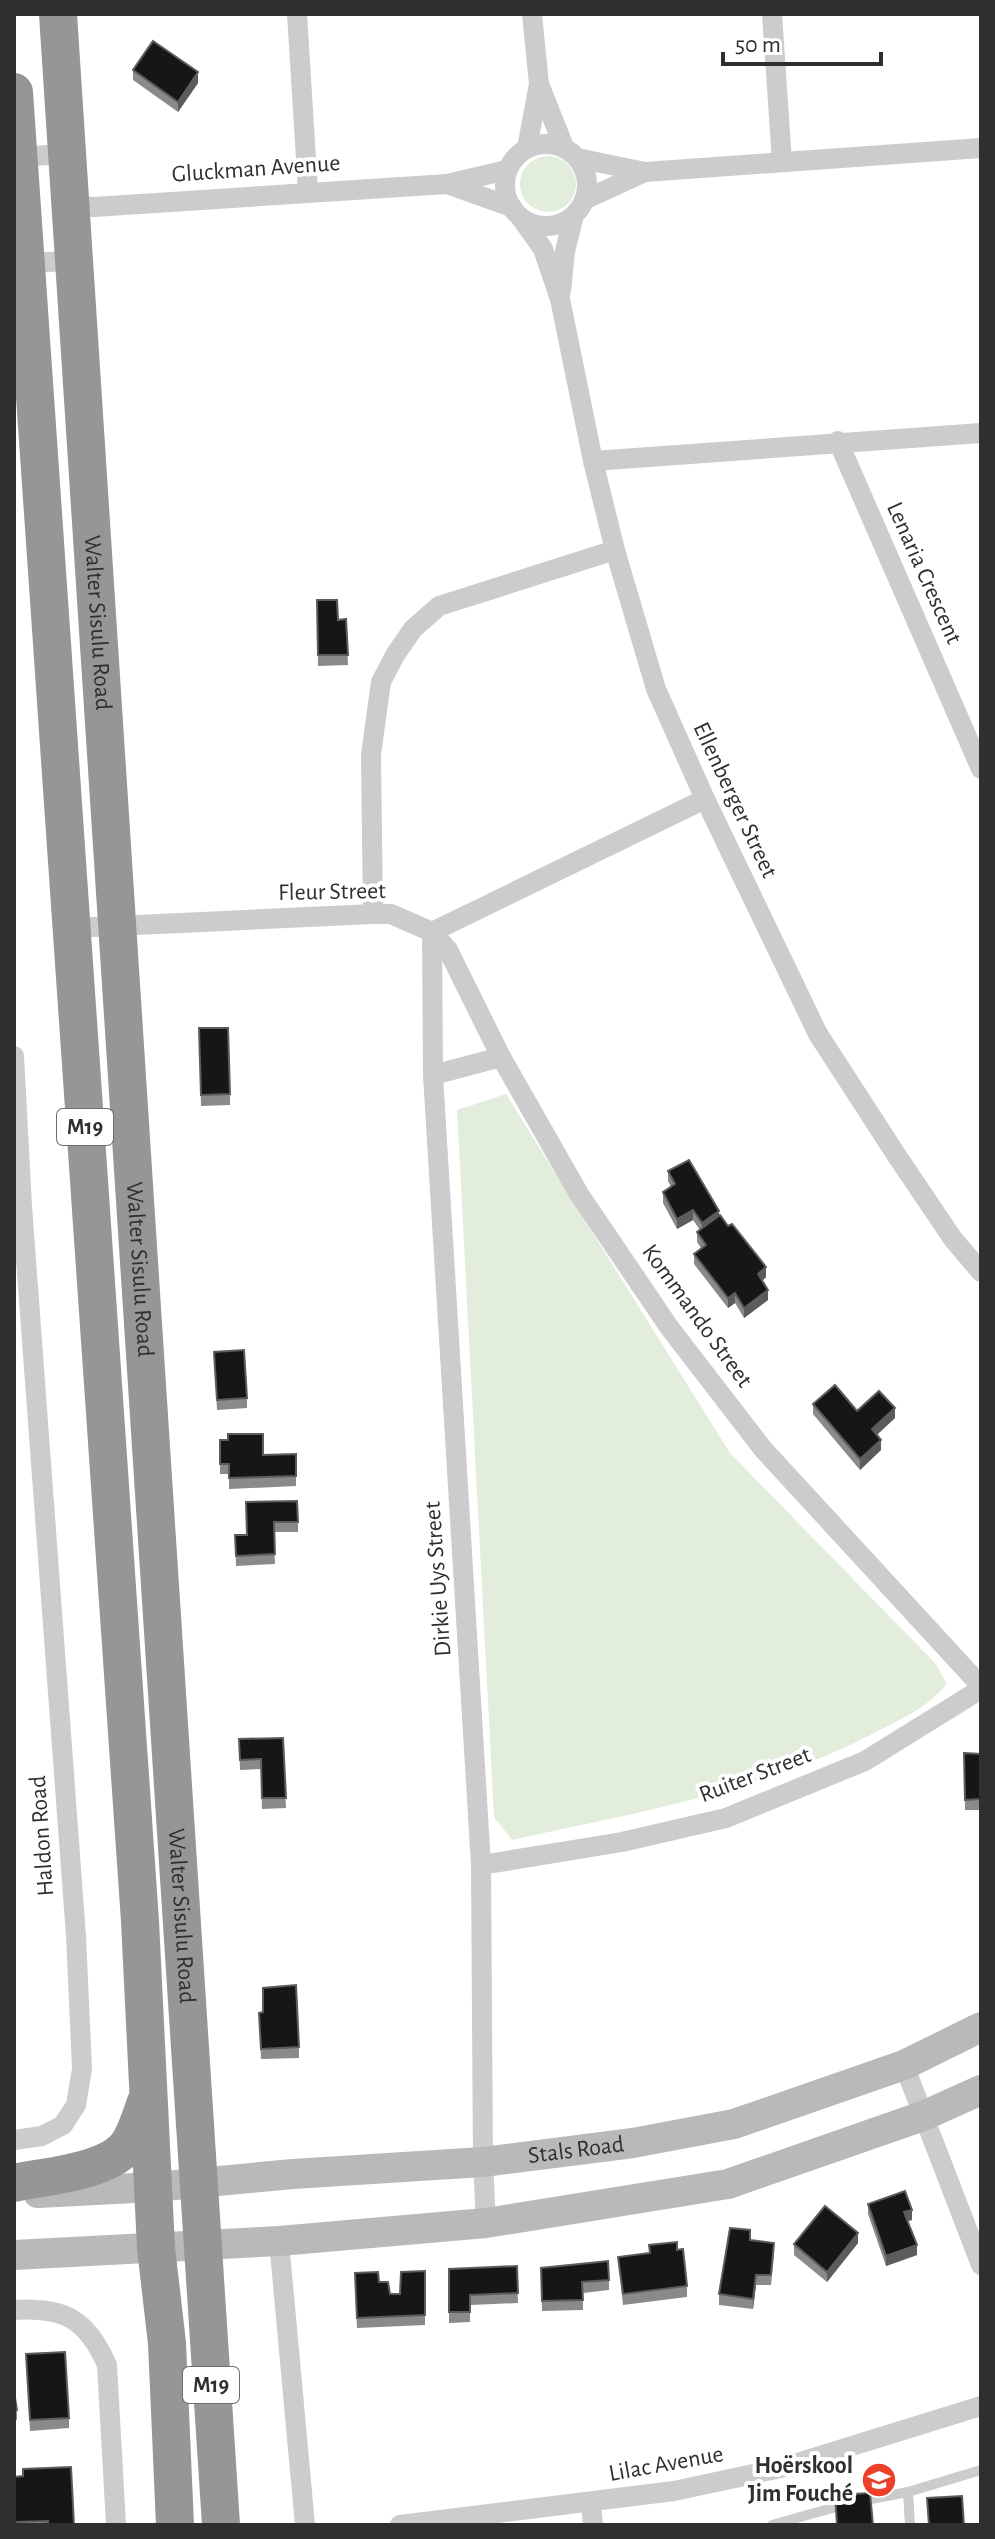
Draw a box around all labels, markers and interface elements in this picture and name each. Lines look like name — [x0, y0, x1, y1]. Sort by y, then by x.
scale bar — [723, 16, 881, 66]
text: 50 m — [735, 33, 781, 57]
street label: Gluckman Avenue — [171, 151, 341, 187]
street label: Lenaria Crescent — [882, 498, 966, 648]
street label: Walter Sisulu Road — [80, 534, 115, 711]
street label: Ellenberger Street — [688, 718, 782, 882]
street label: Fleur Street — [278, 879, 386, 905]
road number: M19 — [57, 1109, 113, 1145]
street label: Walter Sisulu Road — [122, 1181, 157, 1358]
street label: Kommando Street — [637, 1240, 757, 1392]
street label: Dirkie Uys Street — [421, 1500, 455, 1657]
street label: Ruiter Street — [696, 1743, 814, 1807]
street label: Haldon Road — [26, 1775, 58, 1897]
street label: Walter Sisulu Road — [164, 1828, 199, 2004]
street label: Stals Road — [527, 2132, 626, 2168]
road number: M19 — [183, 2367, 239, 2403]
street label: Lilac Avenue — [607, 2442, 725, 2486]
place label: Hoërskool Jim Fouché — [748, 2454, 853, 2506]
school or university icon: Hoërskool Jim Fouché — [860, 2461, 898, 2499]

